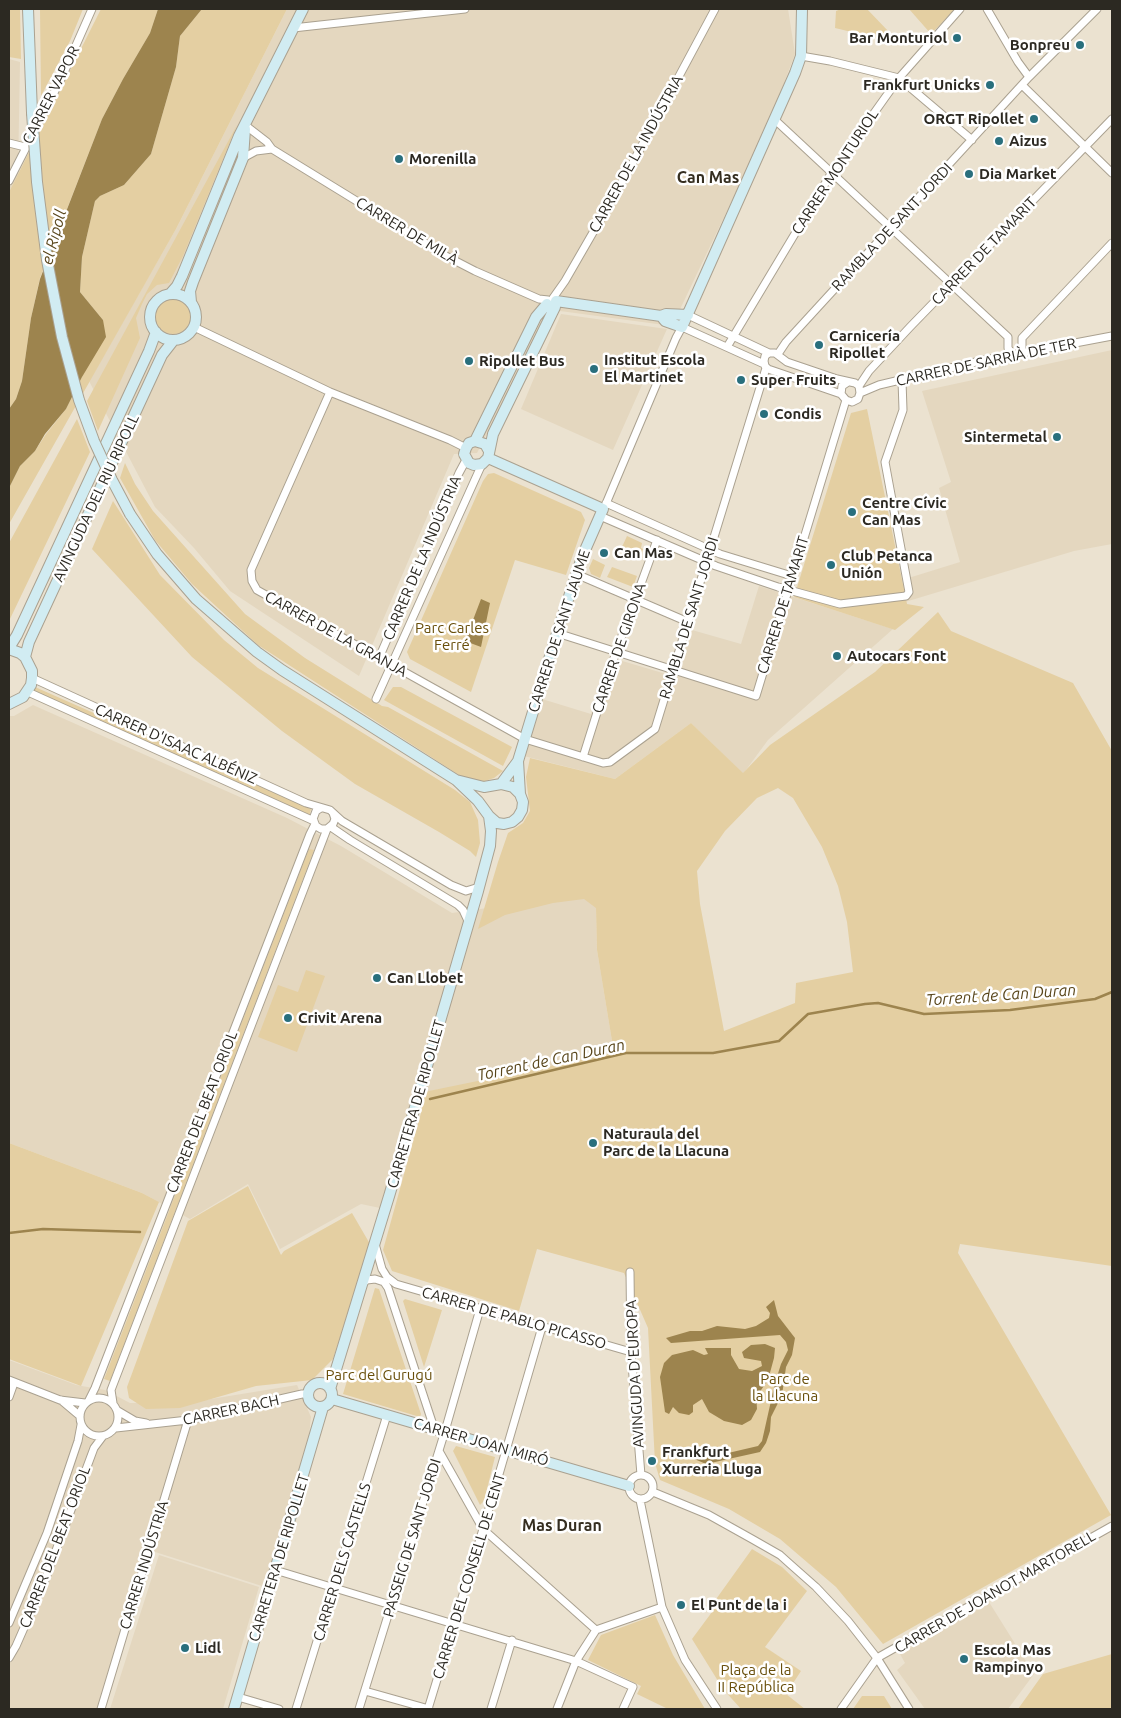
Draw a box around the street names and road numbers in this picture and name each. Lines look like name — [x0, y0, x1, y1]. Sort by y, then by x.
street label: CARRER VAPOR — [19, 43, 83, 147]
street label: CARRER DE LA INDÚSTRIA — [585, 72, 687, 236]
street label: CARRER MONTURIOL — [788, 106, 882, 238]
street label: RAMBLA DE SANT JORDI — [828, 159, 956, 295]
street label: CARRER DE MILÀ — [353, 193, 461, 269]
street label: CARRER DE TAMARIT — [928, 193, 1040, 309]
street label: CARRER DE SARRIÀ DE TER — [894, 334, 1078, 390]
street label: AVINGUDA DEL RIU RIPOLL — [49, 411, 143, 585]
street label: CARRER DE LA INDÚSTRIA — [379, 473, 465, 643]
street label: CARRER DE TAMARIT — [753, 534, 813, 676]
street label: RAMBLA DE SANT JORDI — [656, 535, 722, 701]
street label: CARRER DE SANT JAUME — [524, 547, 594, 715]
street label: CARRER DE GIRONA — [588, 580, 650, 716]
street label: CARRER DE LA GRANJA — [262, 587, 410, 681]
street label: CARRER D'ISAAC ALBÉNIZ — [92, 700, 260, 788]
street label: CARRETERA DE RIPOLLET — [383, 1018, 449, 1190]
street label: CARRER DEL BEAT ORIOL — [163, 1028, 241, 1196]
street label: CARRER DE PABLO PICASSO — [420, 1283, 608, 1353]
street label: AVINGUDA D'EUROPA — [622, 1299, 648, 1449]
street label: CARRER BACH — [181, 1391, 281, 1429]
street label: CARRER JOAN MIRÓ — [411, 1414, 551, 1470]
street label: PASSEIG DE SANT JORDI — [379, 1456, 445, 1620]
street label: CARRER DEL BEAT ORIOL — [16, 1463, 94, 1631]
street label: CARRER DEL CONSELL DE CENT — [429, 1471, 509, 1681]
street label: CARRETERA DE RIPOLLET — [245, 1472, 313, 1644]
street label: CARRER DELS CASTELLS — [309, 1481, 375, 1643]
street label: CARRER INDÚSTRIA — [116, 1498, 172, 1632]
street label: CARRER DE JOANOT MARTORELL — [891, 1527, 1099, 1657]

